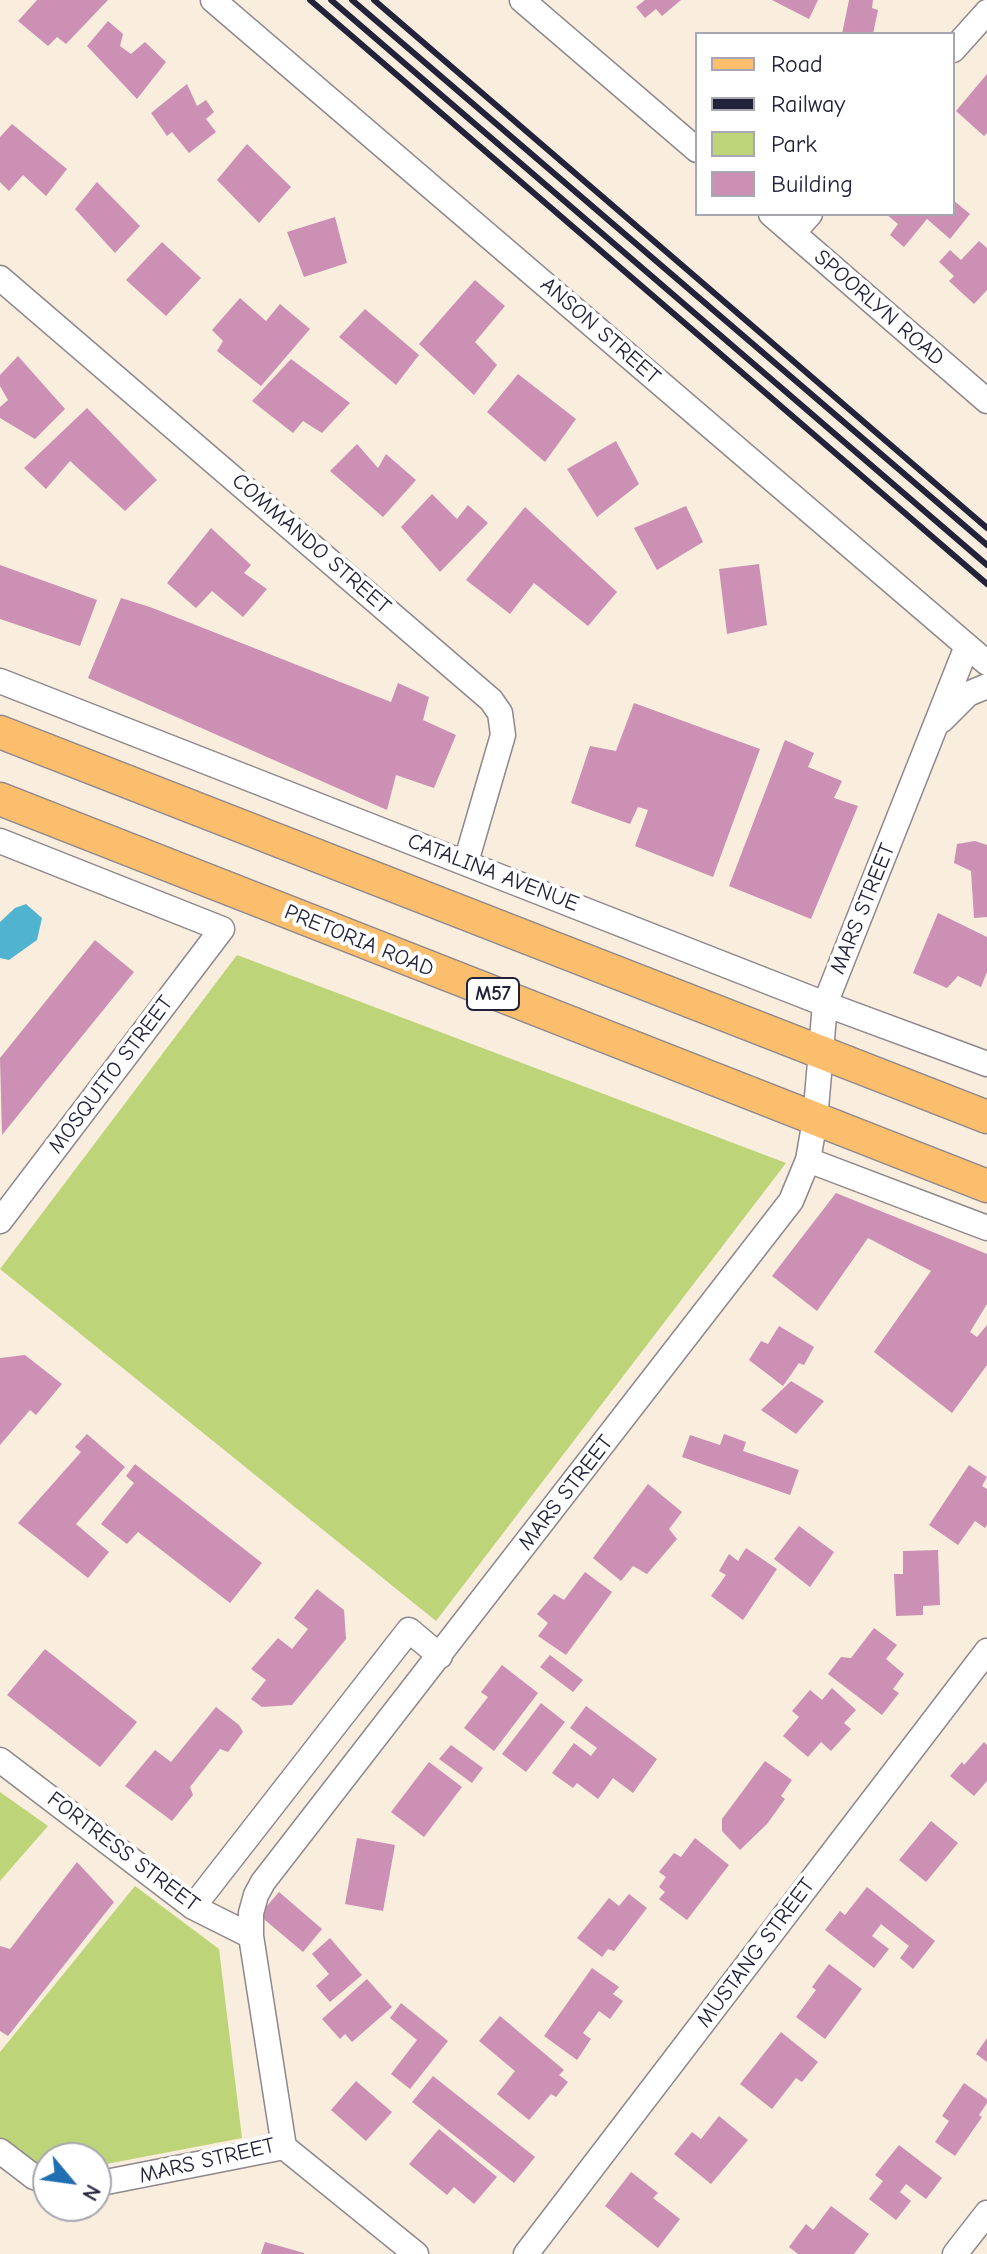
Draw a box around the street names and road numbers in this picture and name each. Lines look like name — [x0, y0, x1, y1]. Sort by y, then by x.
street label: SPOORLYN ROAD — [809, 244, 949, 372]
street label: ANSON STREET — [535, 272, 665, 390]
street label: COMMANDO STREET — [226, 468, 396, 620]
street label: CATALINA AVENUE — [404, 828, 582, 918]
street label: MARS STREET — [825, 840, 901, 978]
street label: PRETORIA ROAD — [280, 899, 438, 983]
road number: M57 — [467, 978, 519, 1010]
street label: MOSQUITO STREET — [43, 991, 179, 1159]
street label: MARS STREET — [513, 1430, 619, 1556]
street label: FORTRESS STREET — [42, 1786, 204, 1918]
street label: MUSTANG STREET — [691, 1873, 821, 2033]
street label: MARS STREET — [137, 2133, 277, 2189]

